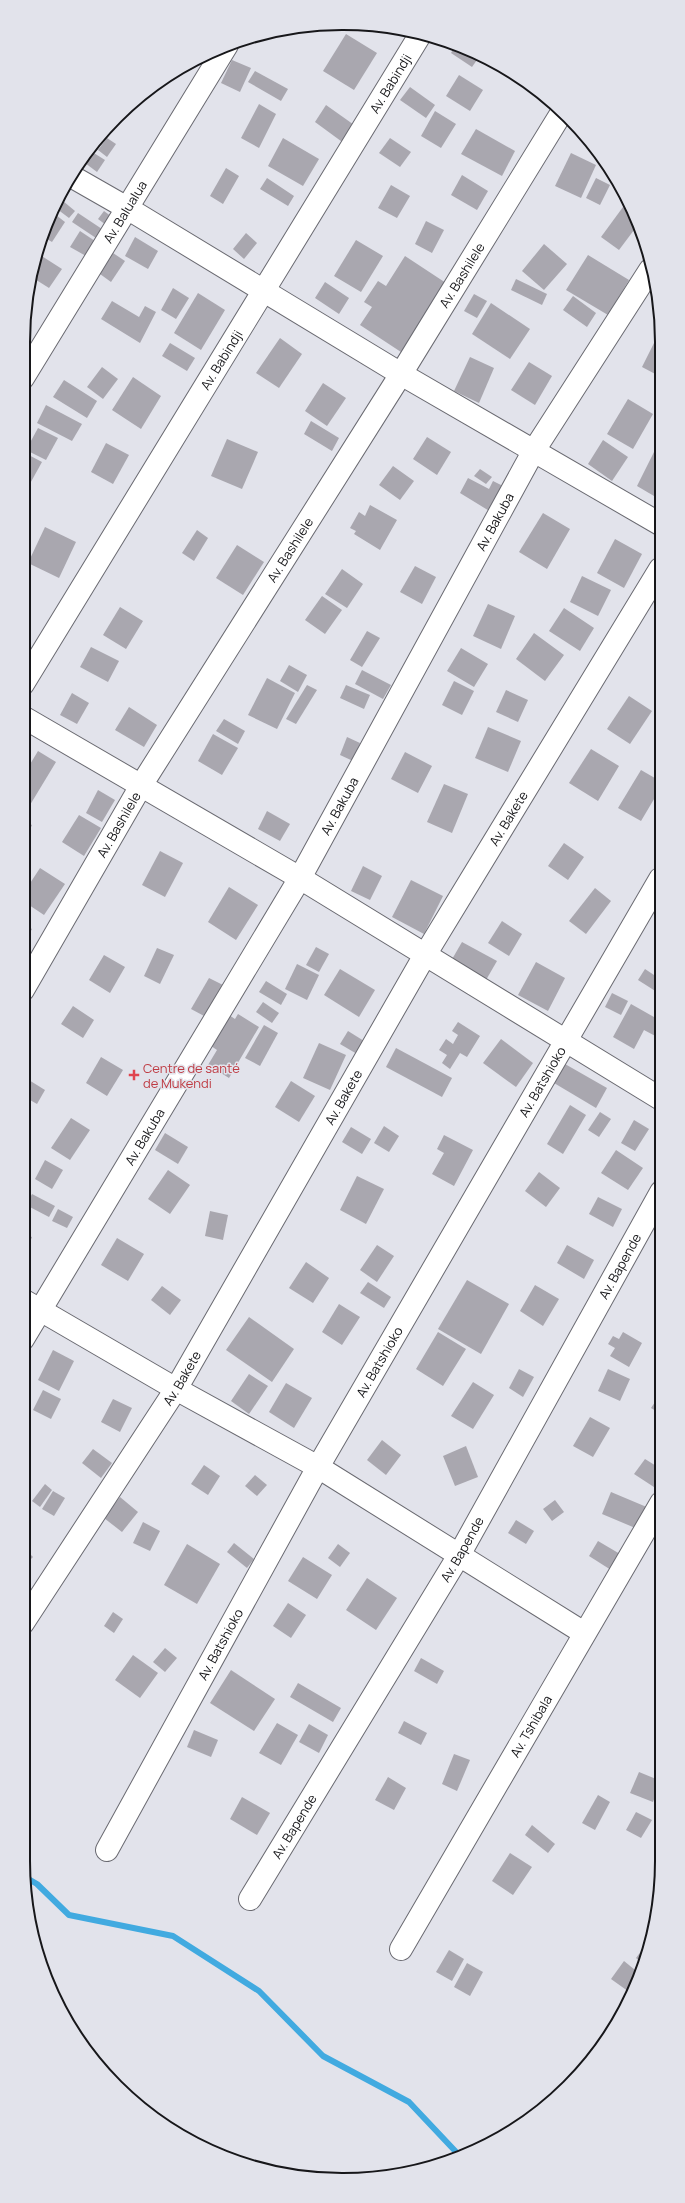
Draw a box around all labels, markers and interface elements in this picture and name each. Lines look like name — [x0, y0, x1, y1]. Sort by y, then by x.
street label: Av. Babindji — [365, 50, 415, 117]
street label: Av. Balualua — [99, 177, 151, 246]
street label: Av. Bashilele — [435, 239, 489, 311]
street label: Av. Babindji — [196, 327, 246, 393]
street label: Av. Bakuba — [472, 489, 518, 554]
street label: Av. Bashilele — [263, 514, 317, 586]
street label: Av. Bakuba — [316, 774, 363, 838]
street label: Av. Bakete — [485, 787, 532, 849]
street label: Av. Bashilele — [92, 788, 145, 861]
street label: Av. Batshioko — [514, 1043, 570, 1120]
place label: Centre de santé de Mukendi — [143, 1059, 240, 1092]
street label: Av. Bakete — [320, 1066, 367, 1128]
marker: Centre de santé de Mukendi — [128, 1069, 140, 1081]
street label: Av. Bakuba — [120, 1105, 169, 1169]
street label: Av. Bapende — [594, 1230, 645, 1302]
street label: Av. Batshioko — [352, 1323, 407, 1400]
street label: Av. Bakete — [159, 1347, 205, 1409]
street label: Av. Bapende — [436, 1513, 488, 1585]
street label: Av. Batshioko — [193, 1605, 247, 1683]
street label: Av. Tshibala — [506, 1692, 556, 1760]
street label: Av. Bapende — [268, 1790, 321, 1862]

